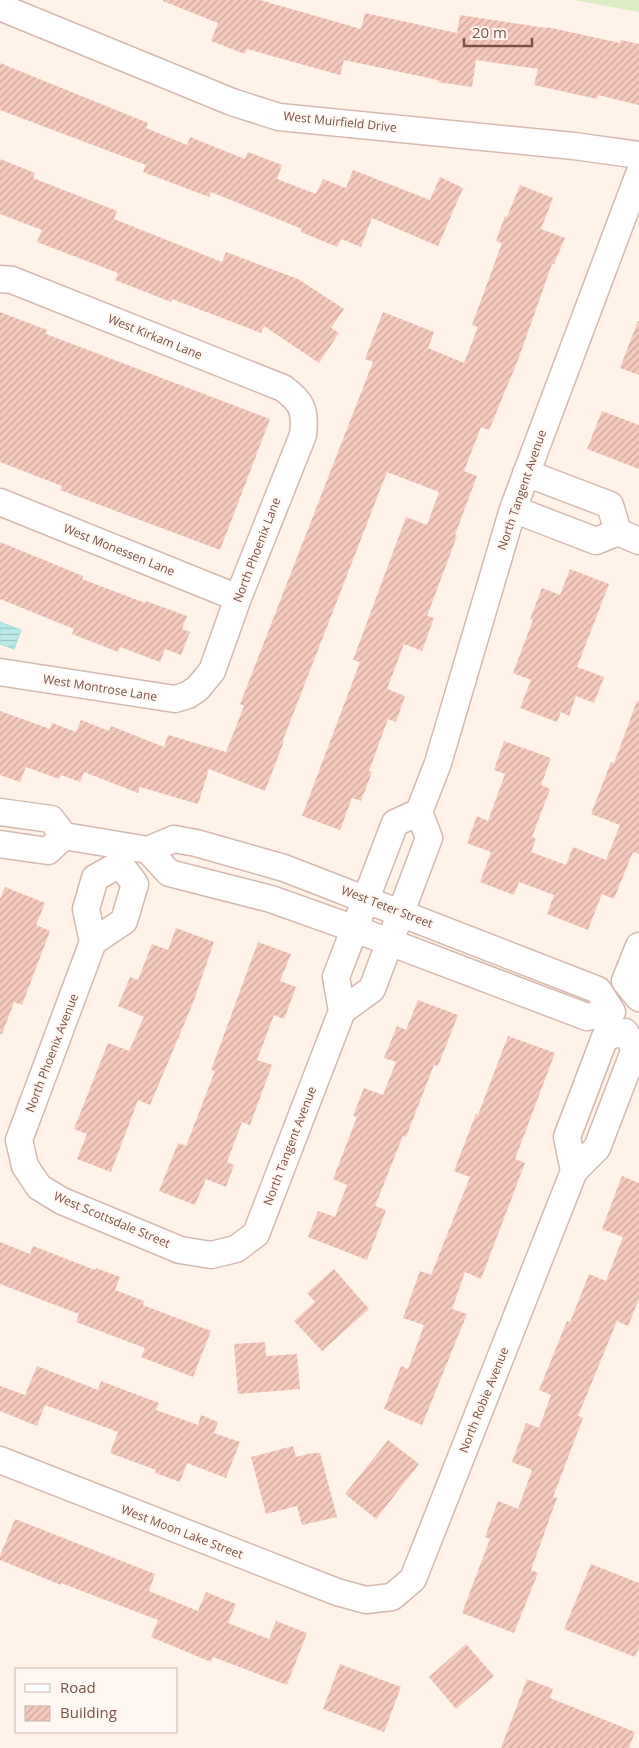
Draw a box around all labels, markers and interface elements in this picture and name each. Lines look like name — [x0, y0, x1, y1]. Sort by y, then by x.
scale bar — [464, 15, 532, 47]
text: 20 m — [472, 22, 507, 42]
street label: West Muirfield Drive — [283, 107, 398, 136]
street label: West Kirkam Lane — [105, 310, 205, 363]
street label: North Tangent Avenue — [493, 427, 550, 552]
street label: North Phoenix Lane — [229, 495, 284, 605]
street label: West Monessen Lane — [61, 519, 178, 580]
street label: West Montrose Lane — [42, 670, 159, 705]
street label: West Teter Street — [339, 881, 435, 932]
street label: North Phoenix Avenue — [21, 991, 82, 1115]
street label: North Tangent Avenue — [259, 1084, 320, 1208]
street label: West Scottsdale Street — [51, 1187, 173, 1252]
street label: North Robie Avenue — [455, 1344, 513, 1455]
street label: West Moon Lake Street — [119, 1500, 246, 1563]
legend — [15, 1668, 178, 1733]
text: Road — [60, 1677, 96, 1697]
text: Building — [60, 1702, 117, 1722]

